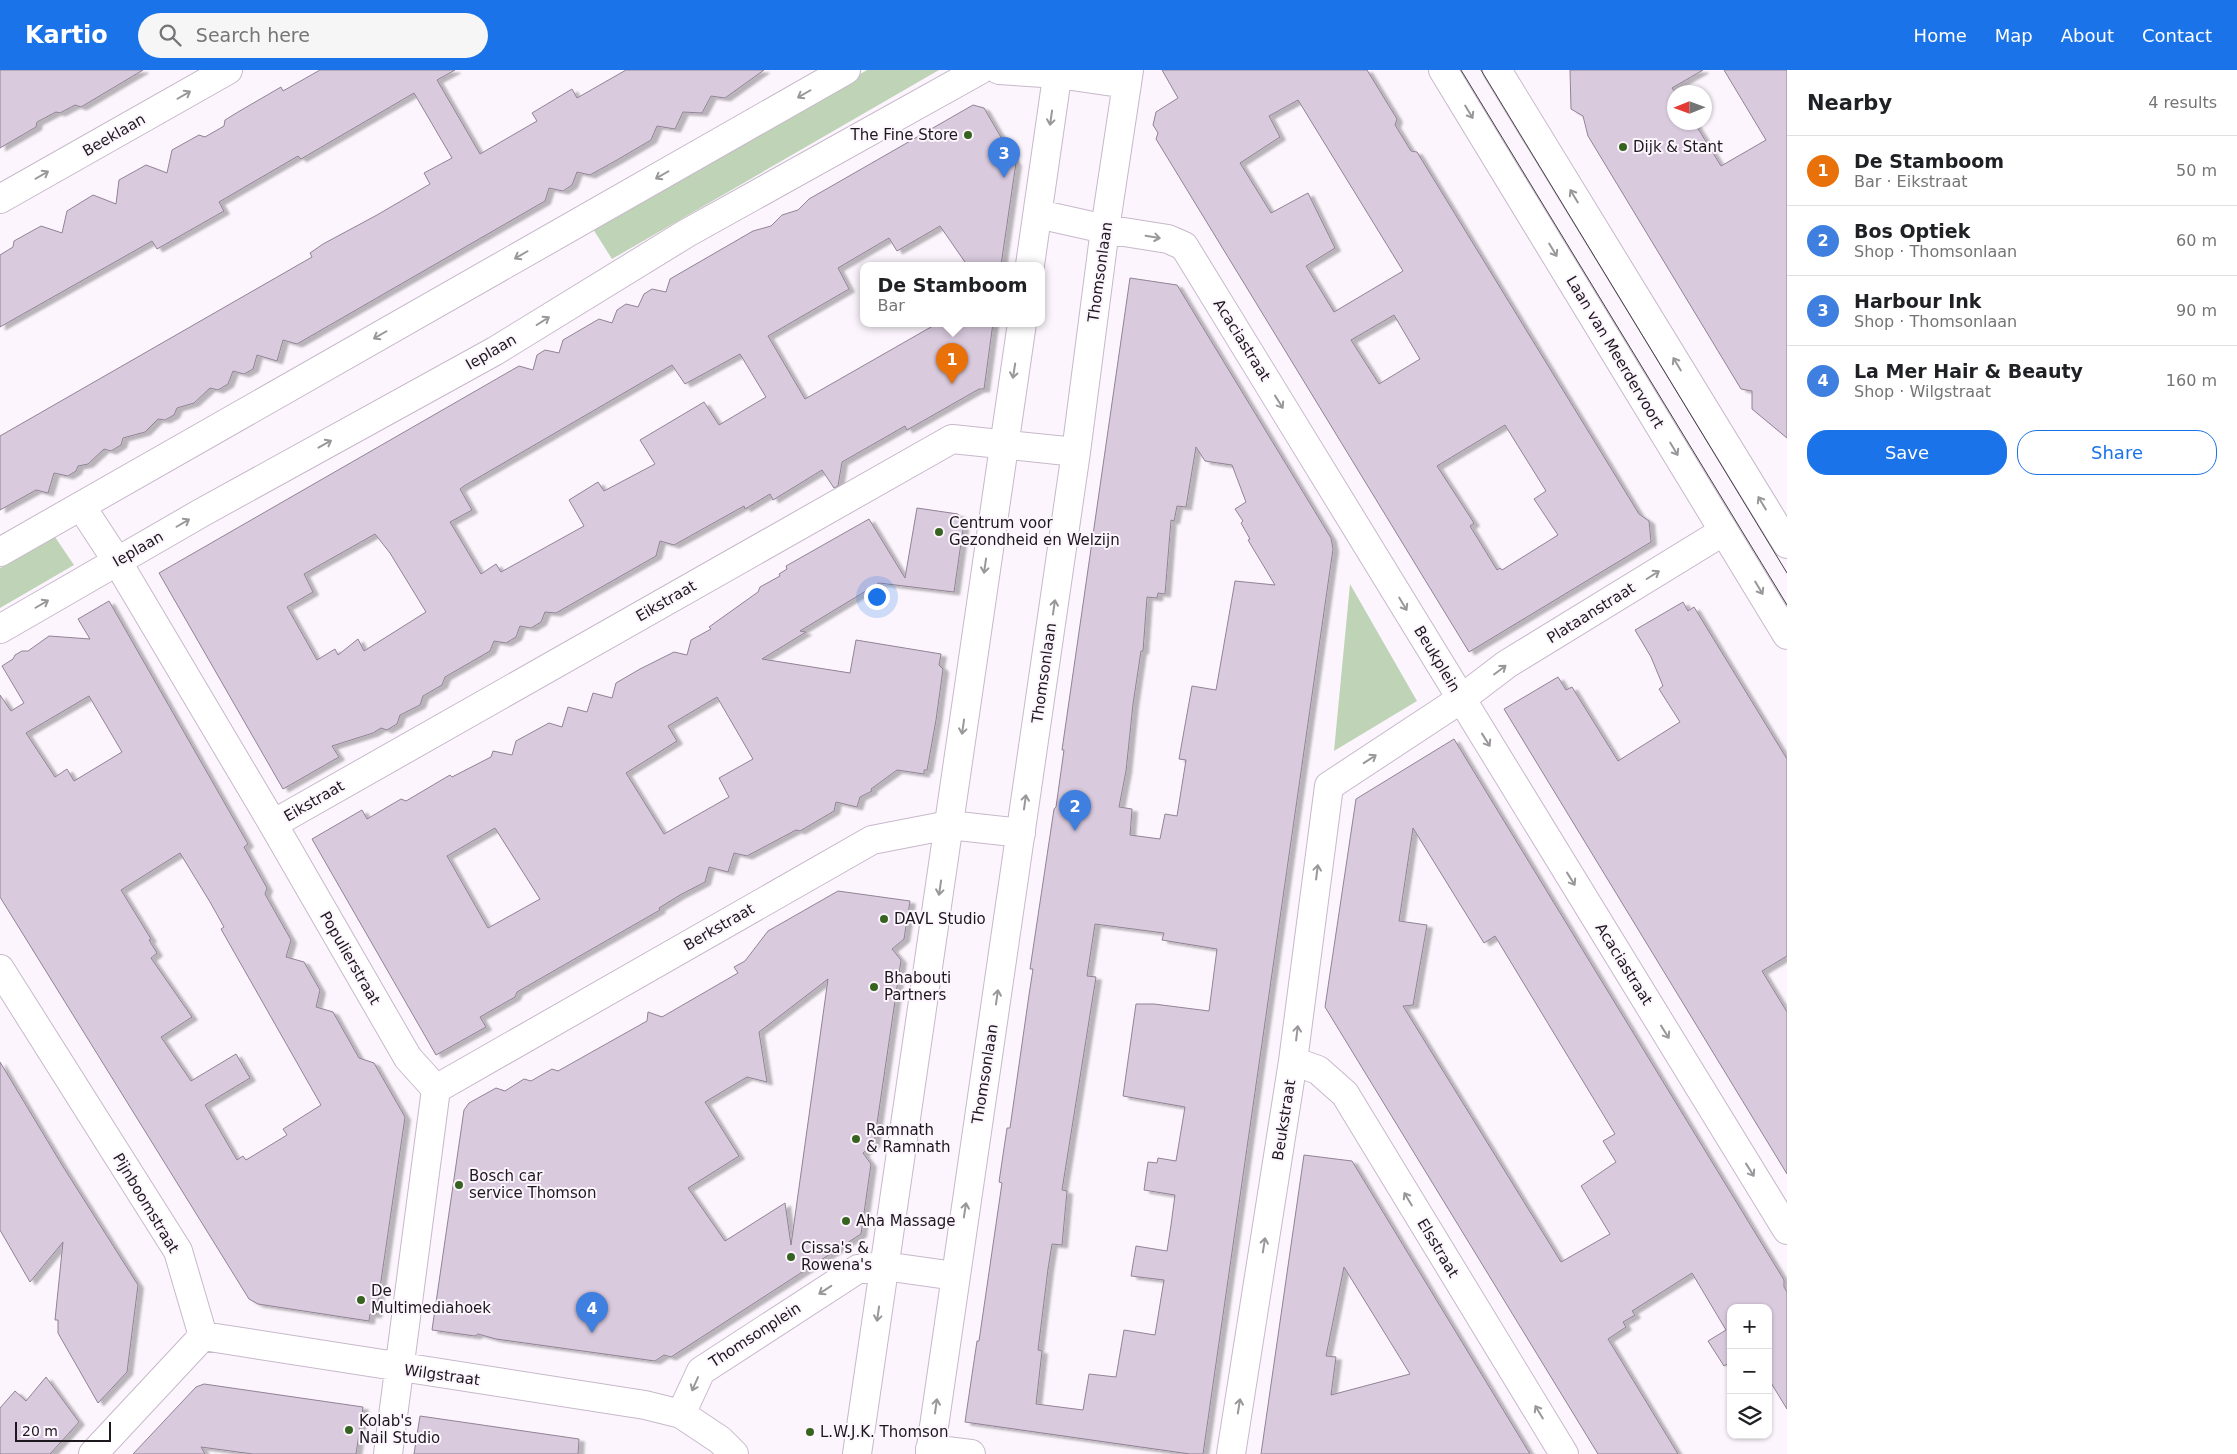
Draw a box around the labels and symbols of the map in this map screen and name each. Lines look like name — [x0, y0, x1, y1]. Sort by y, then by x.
north arrow — [1667, 85, 1712, 130]
one-way arrow — [796, 89, 811, 99]
one-way arrow — [176, 90, 191, 100]
one-way arrow — [1464, 104, 1474, 118]
street label: Beeklaan — [79, 110, 149, 160]
one-way arrow — [1046, 110, 1056, 126]
place label: The Fine Store — [849, 126, 958, 144]
marker: The Fine Store — [962, 129, 974, 141]
pin: 3 — [988, 137, 1020, 178]
place label: Dijk & Stant — [1633, 138, 1723, 156]
marker: Dijk & Stant — [1617, 141, 1629, 153]
one-way arrow — [35, 170, 50, 180]
one-way arrow — [656, 170, 670, 180]
one-way arrow — [1568, 189, 1578, 203]
street label: Thomsonlaan — [1084, 221, 1116, 324]
one-way arrow — [1145, 232, 1161, 242]
one-way arrow — [1549, 243, 1559, 257]
one-way arrow — [514, 250, 529, 260]
street label: Laan van Meerdervoort — [1562, 272, 1668, 432]
street label: Acaciastraat — [1210, 296, 1274, 384]
one-way arrow — [535, 316, 549, 326]
street label: Ieplaan — [463, 330, 519, 374]
one-way arrow — [373, 331, 388, 341]
pin: 1 — [936, 343, 968, 384]
one-way arrow — [1671, 358, 1681, 372]
one-way arrow — [1009, 363, 1019, 379]
one-way arrow — [1275, 394, 1285, 408]
one-way arrow — [317, 439, 332, 449]
one-way arrow — [1670, 442, 1680, 456]
one-way arrow — [1756, 496, 1766, 510]
place label: Centrum voor Gezondheid en Welzijn — [949, 514, 1120, 549]
one-way arrow — [175, 518, 190, 528]
marker: Centrum voor Gezondheid en Welzijn — [933, 526, 945, 538]
street label: Ieplaan — [110, 527, 166, 571]
one-way arrow — [980, 558, 990, 574]
one-way arrow — [1645, 569, 1659, 579]
street label: Eikstraat — [633, 577, 699, 625]
street label: Plataanstraat — [1544, 579, 1638, 647]
one-way arrow — [1754, 580, 1764, 594]
your location — [864, 584, 890, 610]
one-way arrow — [1399, 596, 1409, 610]
one-way arrow — [35, 599, 49, 609]
one-way arrow — [1049, 599, 1059, 615]
street label: Thomsonlaan — [1028, 622, 1060, 725]
street label: Beukplein — [1410, 623, 1464, 695]
one-way arrow — [1493, 664, 1506, 675]
one-way arrow — [957, 719, 967, 735]
one-way arrow — [1481, 733, 1491, 747]
one-way arrow — [1362, 754, 1376, 764]
street label: Eikstraat — [281, 777, 347, 825]
pin: 2 — [1059, 790, 1091, 831]
one-way arrow — [1020, 794, 1030, 810]
one-way arrow — [1313, 864, 1323, 880]
one-way arrow — [1567, 871, 1577, 885]
one-way arrow — [934, 880, 944, 896]
street label: Berkstraat — [681, 900, 758, 954]
street label: Populierstraat — [316, 908, 384, 1008]
place label: DAVL Studio — [894, 910, 986, 928]
marker: DAVL Studio — [878, 913, 890, 925]
street label: Acaciastraat — [1592, 920, 1656, 1008]
place label: Bhabouti Partners — [884, 969, 951, 1004]
marker: Bhabouti Partners — [868, 981, 880, 993]
one-way arrow — [992, 990, 1002, 1006]
street label: Thomsonlaan — [968, 1023, 1002, 1126]
one-way arrow — [1292, 1025, 1302, 1041]
one-way arrow — [1660, 1025, 1671, 1039]
street label: Beukstraat — [1269, 1078, 1299, 1162]
place label: Ramnath & Ramnath — [866, 1121, 950, 1156]
marker: Ramnath & Ramnath — [850, 1133, 862, 1145]
street label: Pijnboomstraat — [109, 1150, 183, 1256]
one-way arrow — [1746, 1163, 1756, 1177]
place label: Bosch car service Thomson — [469, 1167, 596, 1202]
marker: Bosch car service Thomson — [453, 1179, 465, 1191]
one-way arrow — [1403, 1192, 1414, 1206]
one-way arrow — [960, 1202, 970, 1218]
place label: Aha Massage — [856, 1212, 955, 1230]
marker: Aha Massage — [840, 1215, 852, 1227]
street label: Elsstraat — [1413, 1215, 1463, 1281]
one-way arrow — [1260, 1238, 1270, 1254]
place label: Cissa's & Rowena's — [801, 1239, 872, 1274]
marker: Cissa's & Rowena's — [785, 1251, 797, 1263]
place label: De Multimediahoek — [371, 1282, 491, 1317]
one-way arrow — [818, 1286, 832, 1296]
pin: 4 — [576, 1292, 608, 1333]
marker: De Multimediahoek — [355, 1294, 367, 1306]
street label: Thomsonplein — [705, 1299, 804, 1372]
one-way arrow — [872, 1306, 882, 1322]
street label: Wilgstraat — [403, 1361, 481, 1389]
one-way arrow — [689, 1376, 699, 1391]
one-way arrow — [932, 1398, 942, 1414]
one-way arrow — [1234, 1398, 1244, 1414]
one-way arrow — [1533, 1406, 1543, 1420]
place label: Kolab's Nail Studio — [359, 1412, 440, 1447]
scale bar — [15, 1419, 111, 1442]
place label: L.W.J.K. Thomson — [820, 1423, 949, 1441]
marker: Kolab's Nail Studio — [343, 1424, 355, 1436]
marker: L.W.J.K. Thomson — [804, 1426, 816, 1438]

